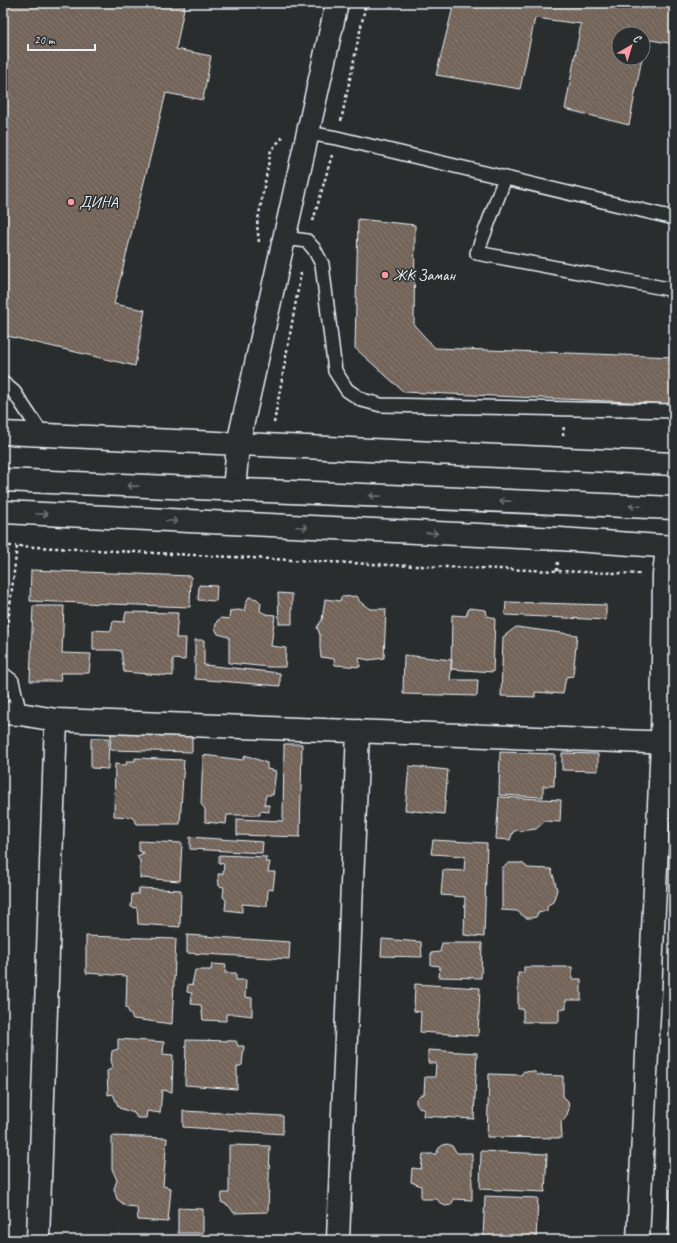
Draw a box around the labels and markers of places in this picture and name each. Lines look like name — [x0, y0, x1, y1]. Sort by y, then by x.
place label: ДИНА — [79, 192, 119, 212]
marker: ДИНА — [66, 197, 76, 207]
place label: ЖК Заман — [393, 265, 456, 285]
marker: ЖК Заман — [380, 270, 390, 280]

